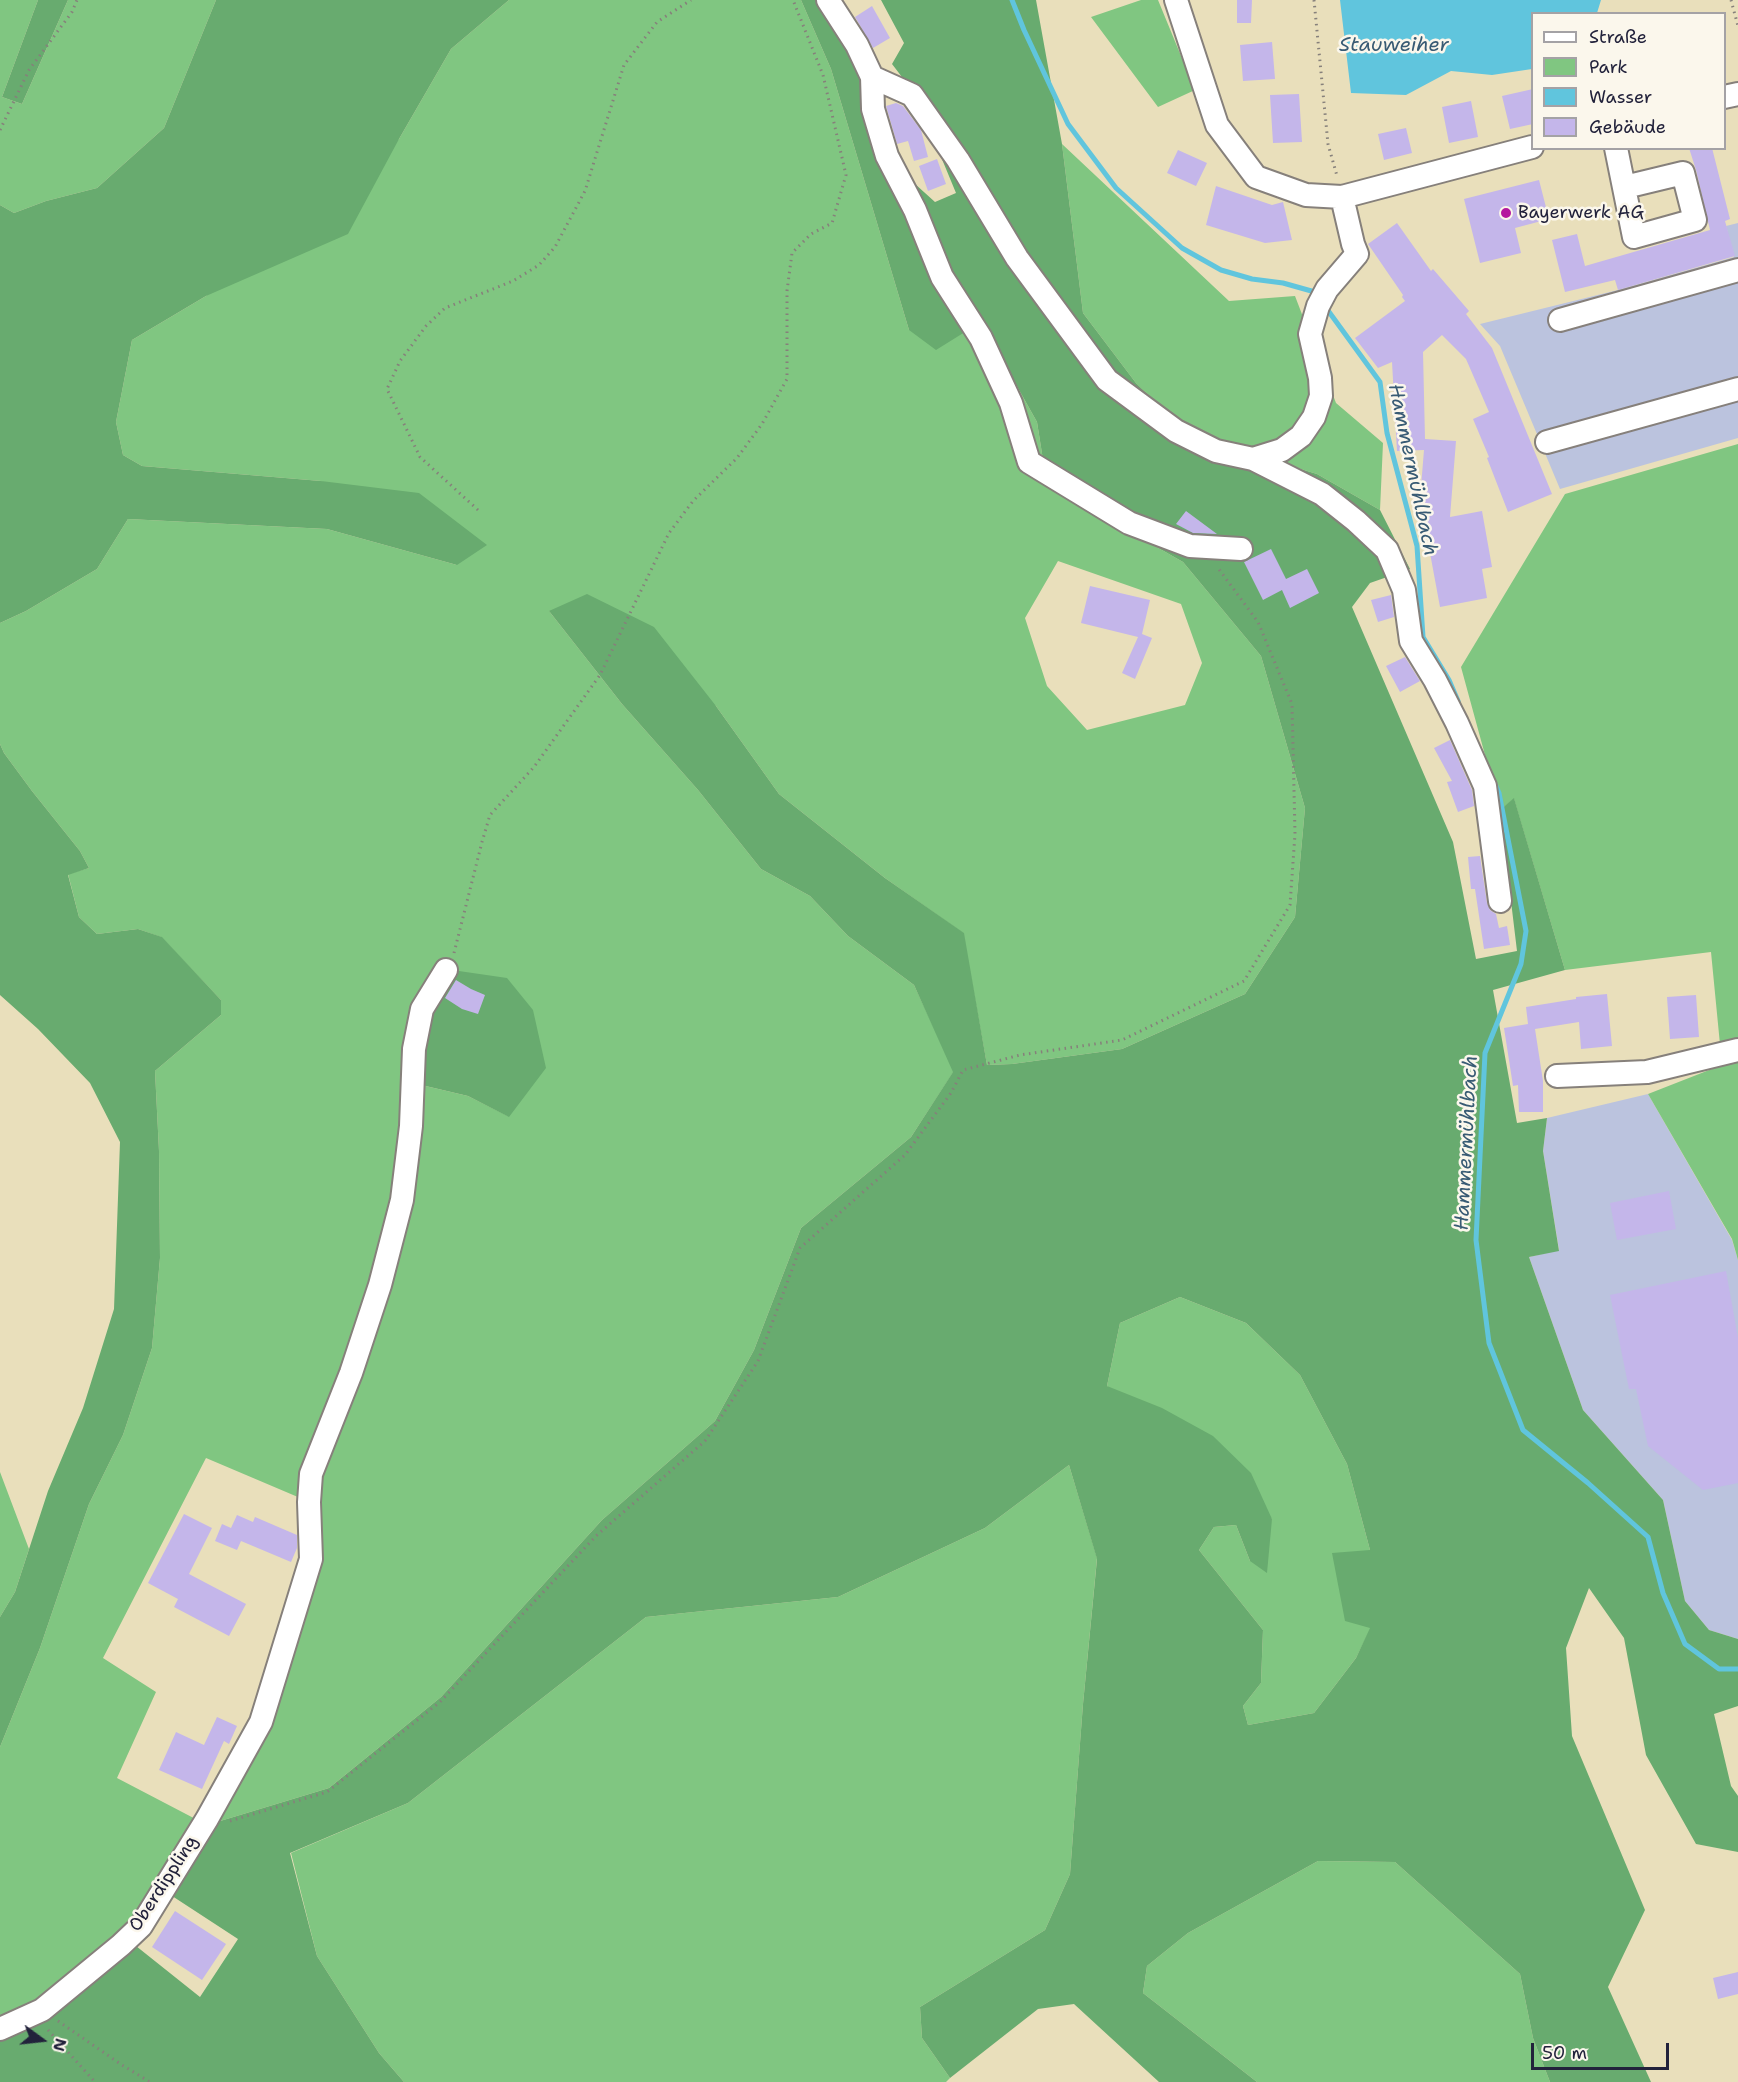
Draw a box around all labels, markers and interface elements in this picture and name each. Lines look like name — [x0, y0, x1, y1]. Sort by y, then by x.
legend — [1531, 12, 1726, 150]
text: Straße — [1589, 25, 1647, 49]
water label: Stauweiher — [1339, 34, 1449, 58]
text: Park — [1589, 55, 1628, 79]
text: Wasser — [1589, 85, 1652, 109]
text: Gebäude — [1589, 115, 1666, 139]
place label: Bayerwerk AG — [1518, 202, 1644, 224]
marker: Bayerwerk AG — [1499, 206, 1513, 220]
water label: Hammermühlbach — [1382, 382, 1442, 558]
water label: Hammermühlbach — [1450, 1055, 1484, 1231]
street label: Oberdippling — [125, 1832, 203, 1936]
north arrow — [12, 2010, 72, 2070]
scale bar — [1534, 2031, 1672, 2069]
text: N — [48, 2036, 72, 2054]
text: 50 m — [1542, 2041, 1587, 2065]

